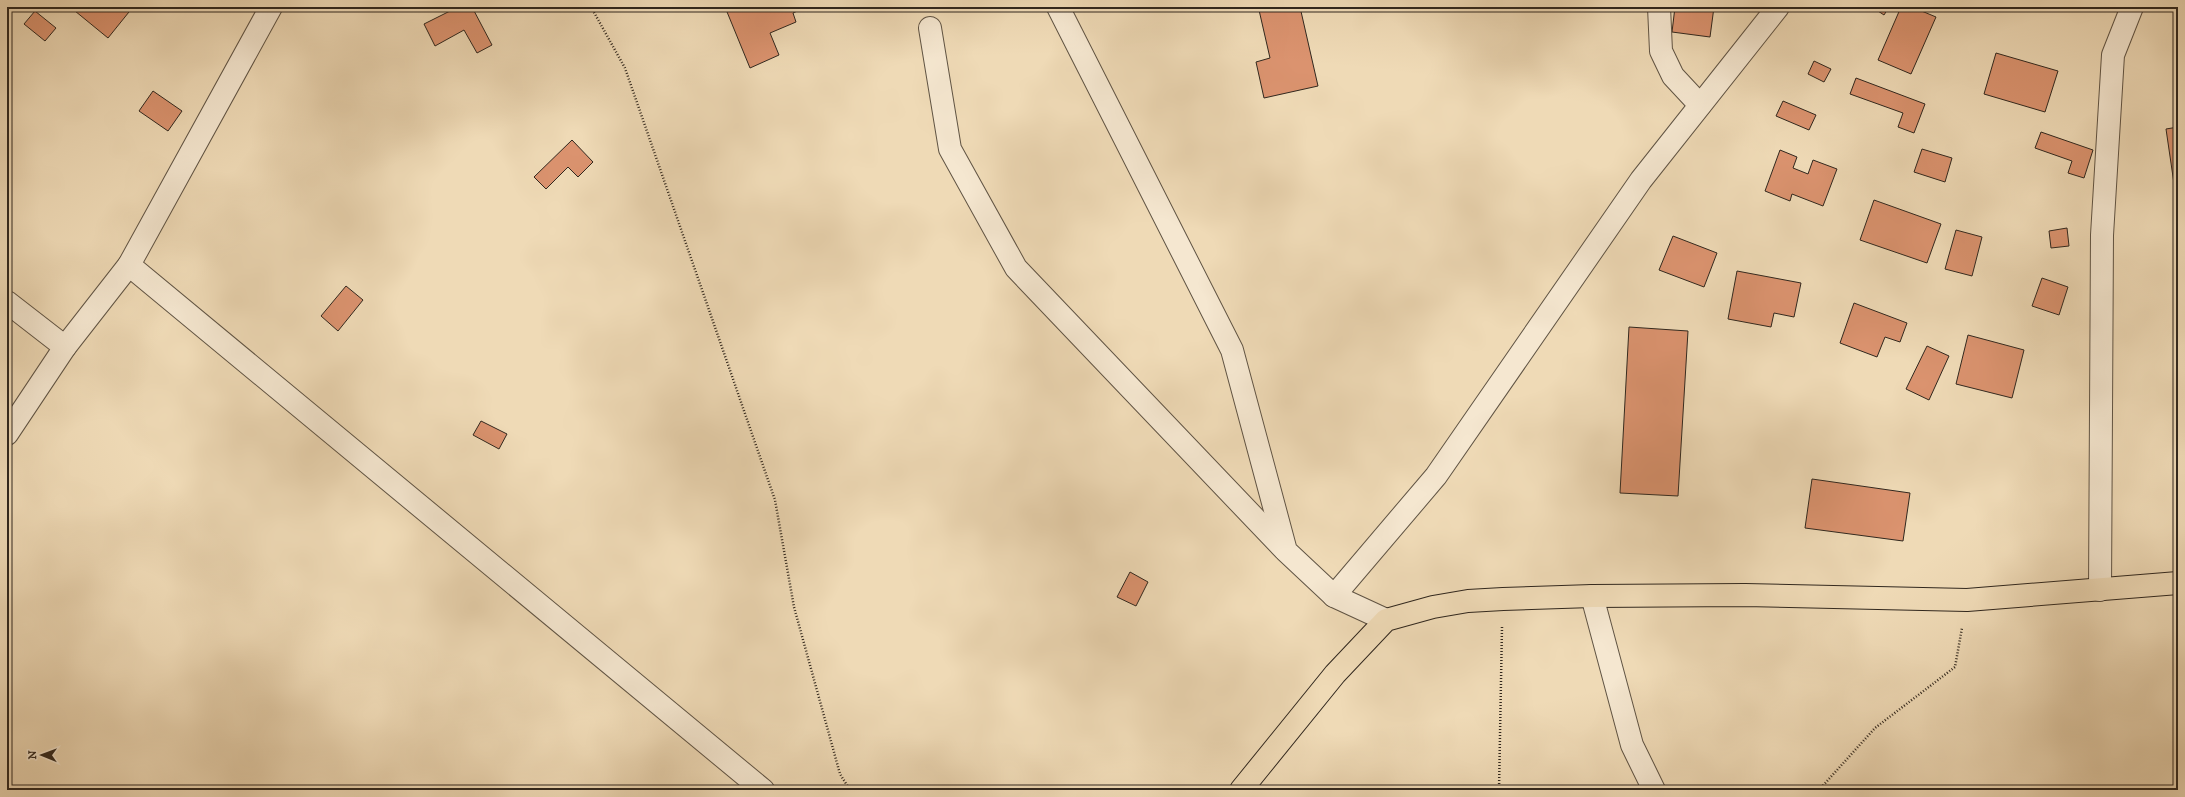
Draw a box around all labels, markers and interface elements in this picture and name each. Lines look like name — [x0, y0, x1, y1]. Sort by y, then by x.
north arrow — [22, 735, 62, 775]
text: N — [26, 750, 40, 759]

